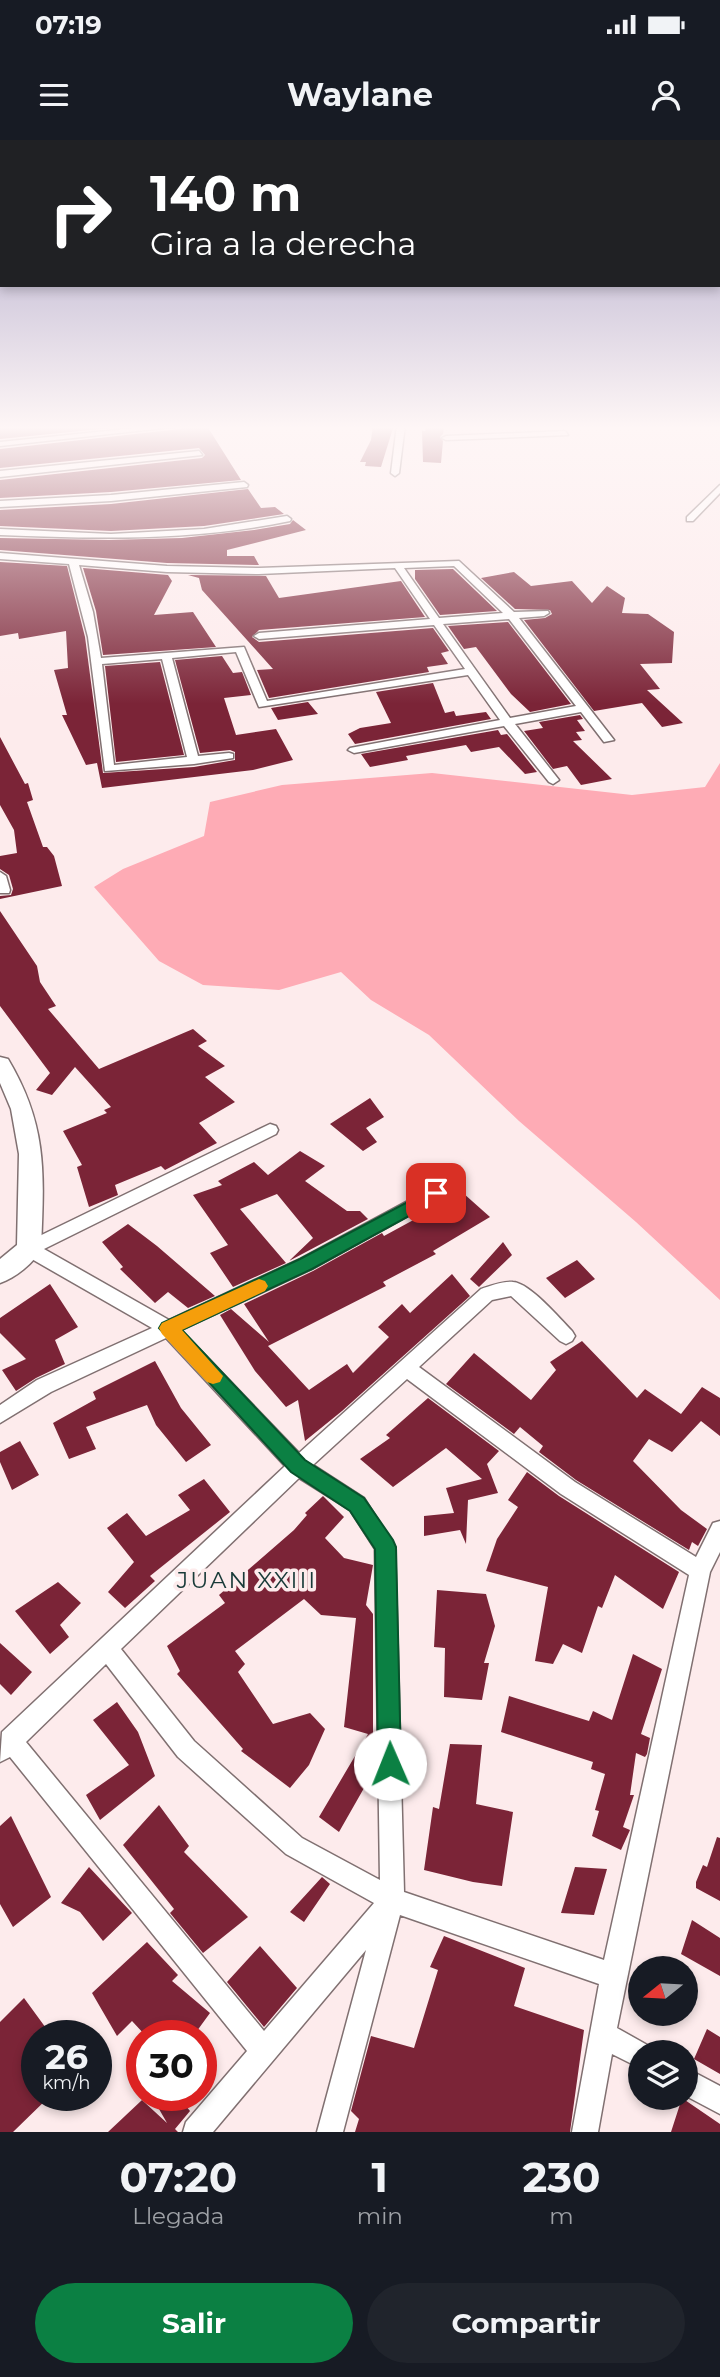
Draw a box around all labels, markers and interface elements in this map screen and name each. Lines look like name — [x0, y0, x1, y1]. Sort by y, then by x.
text: 07:19 — [35, 9, 102, 41]
text: Waylane — [287, 75, 433, 114]
icon: menu — [35, 76, 73, 114]
icon: person — [647, 76, 685, 114]
text: 140 m — [150, 164, 302, 223]
icon: right — [35, 168, 126, 259]
text: Gira a la derecha — [150, 224, 416, 263]
pin — [406, 1163, 466, 1223]
icon: arrive — [417, 1174, 455, 1212]
district label: JUAN XXIII — [176, 1566, 317, 1594]
position arrow — [353, 1727, 427, 1801]
north arrow — [628, 1956, 698, 2026]
map controls — [628, 1956, 698, 2110]
speed limit sign: 30 — [126, 2020, 217, 2111]
text: 26 — [45, 2035, 88, 2078]
button: layers — [628, 2040, 698, 2110]
text: km/h — [42, 2072, 91, 2094]
text: 07:20 — [119, 2151, 237, 2203]
text: 1 — [372, 2151, 388, 2203]
text: 230 — [522, 2151, 601, 2203]
text: Llegada — [132, 2202, 224, 2230]
text: min — [357, 2202, 403, 2230]
text: m — [549, 2202, 574, 2230]
button: Salir — [35, 2283, 353, 2363]
button: Compartir — [367, 2283, 685, 2363]

